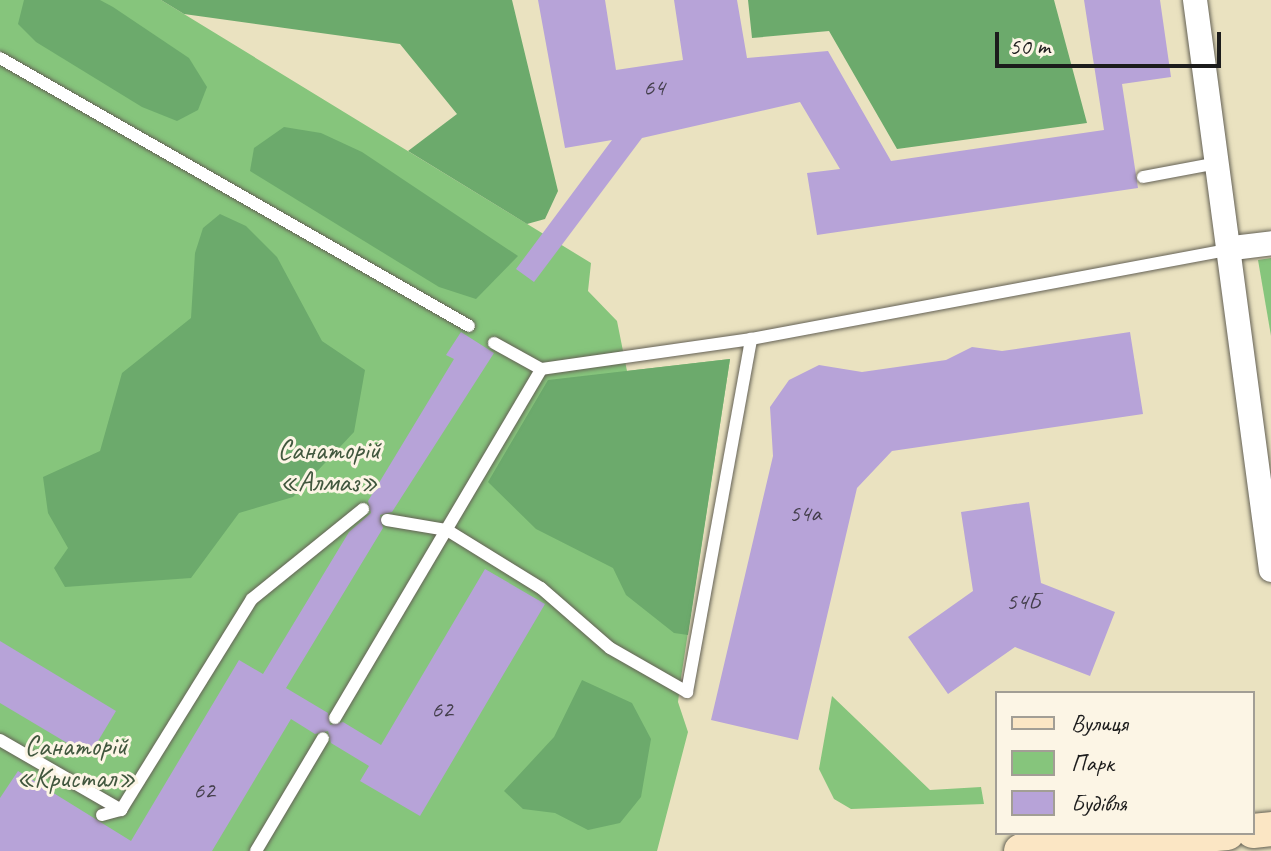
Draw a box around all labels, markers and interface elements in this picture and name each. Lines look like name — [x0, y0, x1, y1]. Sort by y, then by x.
scale bar — [999, 16, 1225, 66]
text: 50 m — [1009, 31, 1050, 61]
house number: 64 — [643, 74, 665, 102]
park label: Санаторій «Алмаз» — [277, 433, 381, 499]
house number: 54а — [789, 500, 821, 528]
house number: 54Б — [1006, 588, 1040, 616]
legend — [995, 691, 1255, 835]
house number: 62 — [431, 696, 453, 724]
text: Вулиця — [1071, 708, 1128, 738]
park label: Санаторій «Кристал» — [16, 729, 136, 795]
text: Парк — [1071, 748, 1114, 778]
house number: 62 — [193, 777, 215, 805]
text: Будівля — [1071, 788, 1127, 818]

